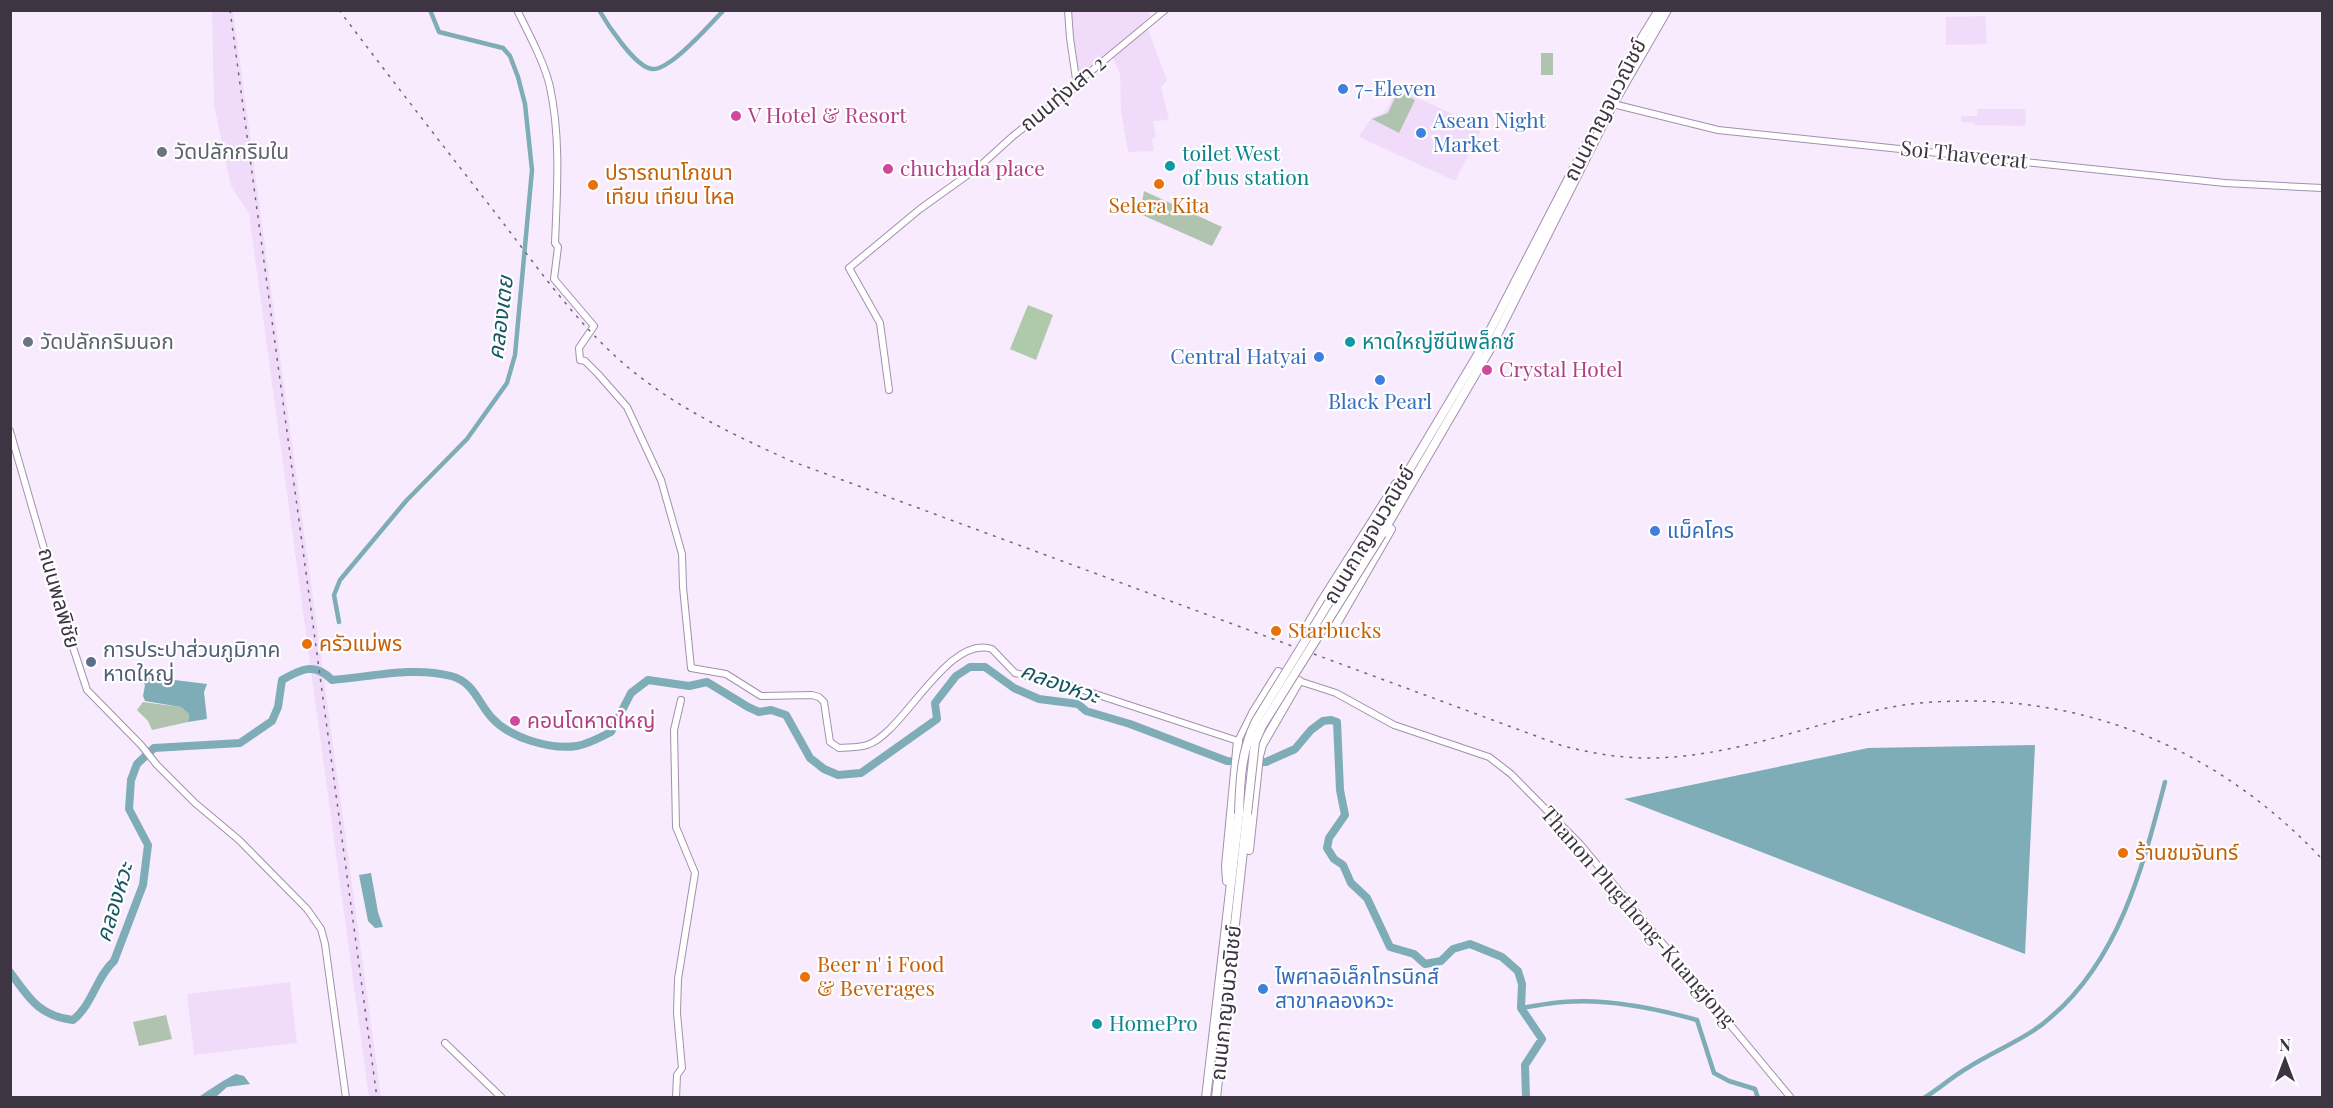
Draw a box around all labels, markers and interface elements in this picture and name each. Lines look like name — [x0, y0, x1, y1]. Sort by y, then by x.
street label: ถนนกาญจนวณิชย์ — [1555, 33, 1651, 185]
street label: ถนนทุ่งเสา 2 — [1013, 48, 1111, 137]
place label: 7-Eleven — [1355, 73, 1437, 101]
marker: 7-Eleven — [1336, 82, 1350, 96]
place label: V Hotel & Resort — [747, 100, 907, 128]
place label: Asean Night Market — [1432, 105, 1547, 157]
marker: V Hotel & Resort — [729, 109, 743, 123]
marker: Asean Night Market — [1414, 126, 1428, 140]
street label: Soi Thaveerat — [1899, 132, 2030, 174]
place label: วัดปลักกริมใน — [174, 136, 289, 164]
place label: toilet West of bus station — [1182, 138, 1310, 190]
marker: วัดปลักกริมใน — [155, 145, 169, 159]
place label: chuchada place — [900, 153, 1045, 181]
place label: ปรารถนาโภชนา เทียน เทียน ไหล — [605, 157, 735, 209]
marker: toilet West of bus station — [1163, 159, 1177, 173]
marker: chuchada place — [881, 162, 895, 176]
marker: Selera Kita — [1152, 177, 1166, 191]
marker: ปรารถนาโภชนา เทียน เทียน ไหล — [586, 178, 600, 192]
place label: Selera Kita — [1109, 190, 1210, 218]
water label: คลองเตย — [479, 273, 519, 361]
place label: วัดปลักกริมนอก — [40, 326, 174, 354]
place label: หาดใหญ่ซีนีเพล็กซ์ — [1362, 326, 1515, 354]
marker: วัดปลักกริมนอก — [21, 335, 35, 349]
marker: หาดใหญ่ซีนีเพล็กซ์ — [1343, 335, 1357, 349]
place label: Central Hatyai — [1170, 341, 1307, 369]
marker: Central Hatyai — [1312, 350, 1326, 364]
place label: Crystal Hotel — [1499, 354, 1623, 382]
marker: Crystal Hotel — [1480, 363, 1494, 377]
marker: Black Pearl — [1373, 373, 1387, 387]
place label: Black Pearl — [1328, 386, 1432, 414]
street label: ถนนกาญจนวณิชย์ — [1315, 460, 1420, 608]
place label: แม็คโคร — [1667, 515, 1734, 543]
marker: แม็คโคร — [1648, 524, 1662, 538]
street label: ถนนพลพิชัย — [33, 544, 89, 651]
place label: Starbucks — [1288, 615, 1381, 643]
marker: Starbucks — [1269, 624, 1283, 638]
place label: ครัวแม่พร — [319, 628, 402, 656]
place label: การประปาส่วนภูมิภาค หาดใหญ่ — [103, 634, 281, 686]
marker: ครัวแม่พร — [300, 637, 314, 651]
water label: คลองหวะ — [1017, 654, 1105, 711]
marker: การประปาส่วนภูมิภาค หาดใหญ่ — [84, 655, 98, 669]
place label: คอนโดหาดใหญ่ — [527, 705, 655, 733]
marker: คอนโดหาดใหญ่ — [508, 714, 522, 728]
street label: Thanon Plugthong-Kuangjong — [1536, 799, 1743, 1032]
place label: ร้านชมจันทร์ — [2135, 837, 2239, 865]
marker: ร้านชมจันทร์ — [2116, 846, 2130, 860]
water label: คลองหวะ — [87, 857, 140, 945]
street label: ถนนกาญจนวณิชย์ — [1202, 924, 1246, 1082]
place label: Beer n' i Food & Beverages — [817, 949, 944, 1001]
place label: ไพศาลอิเล็กโทรนิกส์ สาขาคลองหวะ — [1274, 961, 1439, 1013]
marker: Beer n' i Food & Beverages — [798, 970, 812, 984]
marker: ไพศาลอิเล็กโทรนิกส์ สาขาคลองหวะ — [1256, 982, 1270, 996]
place label: HomePro — [1109, 1008, 1198, 1036]
marker: HomePro — [1090, 1017, 1104, 1031]
north arrow — [2255, 1030, 2315, 1090]
text: N — [2279, 1034, 2291, 1055]

